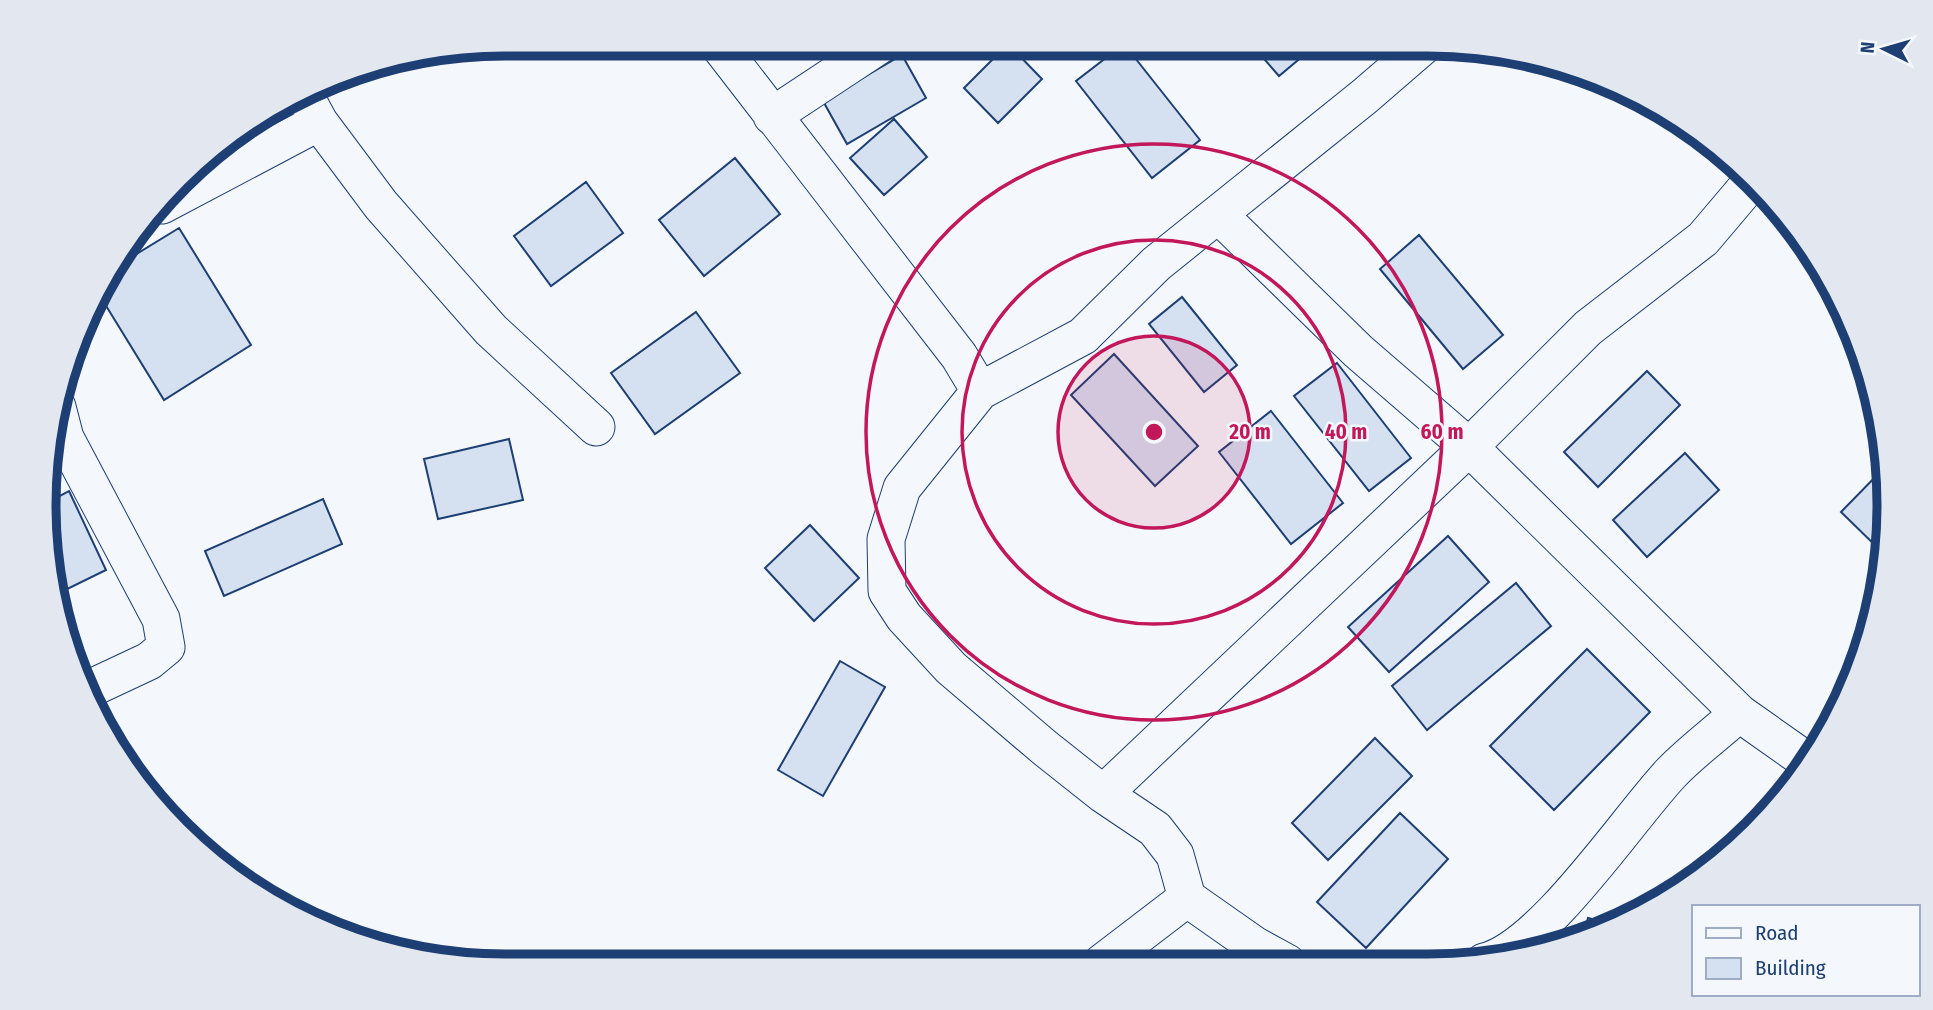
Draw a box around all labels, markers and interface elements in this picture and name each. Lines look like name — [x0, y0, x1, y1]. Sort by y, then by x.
north arrow — [1849, 14, 1919, 84]
text: N — [1856, 41, 1880, 54]
text: 20 m — [1228, 419, 1271, 445]
text: 40 m — [1325, 419, 1367, 445]
text: 60 m — [1421, 419, 1463, 445]
centre of rings — [1142, 420, 1166, 444]
legend — [1692, 905, 1919, 996]
text: Road — [1755, 920, 1799, 946]
text: Building — [1755, 955, 1826, 981]

